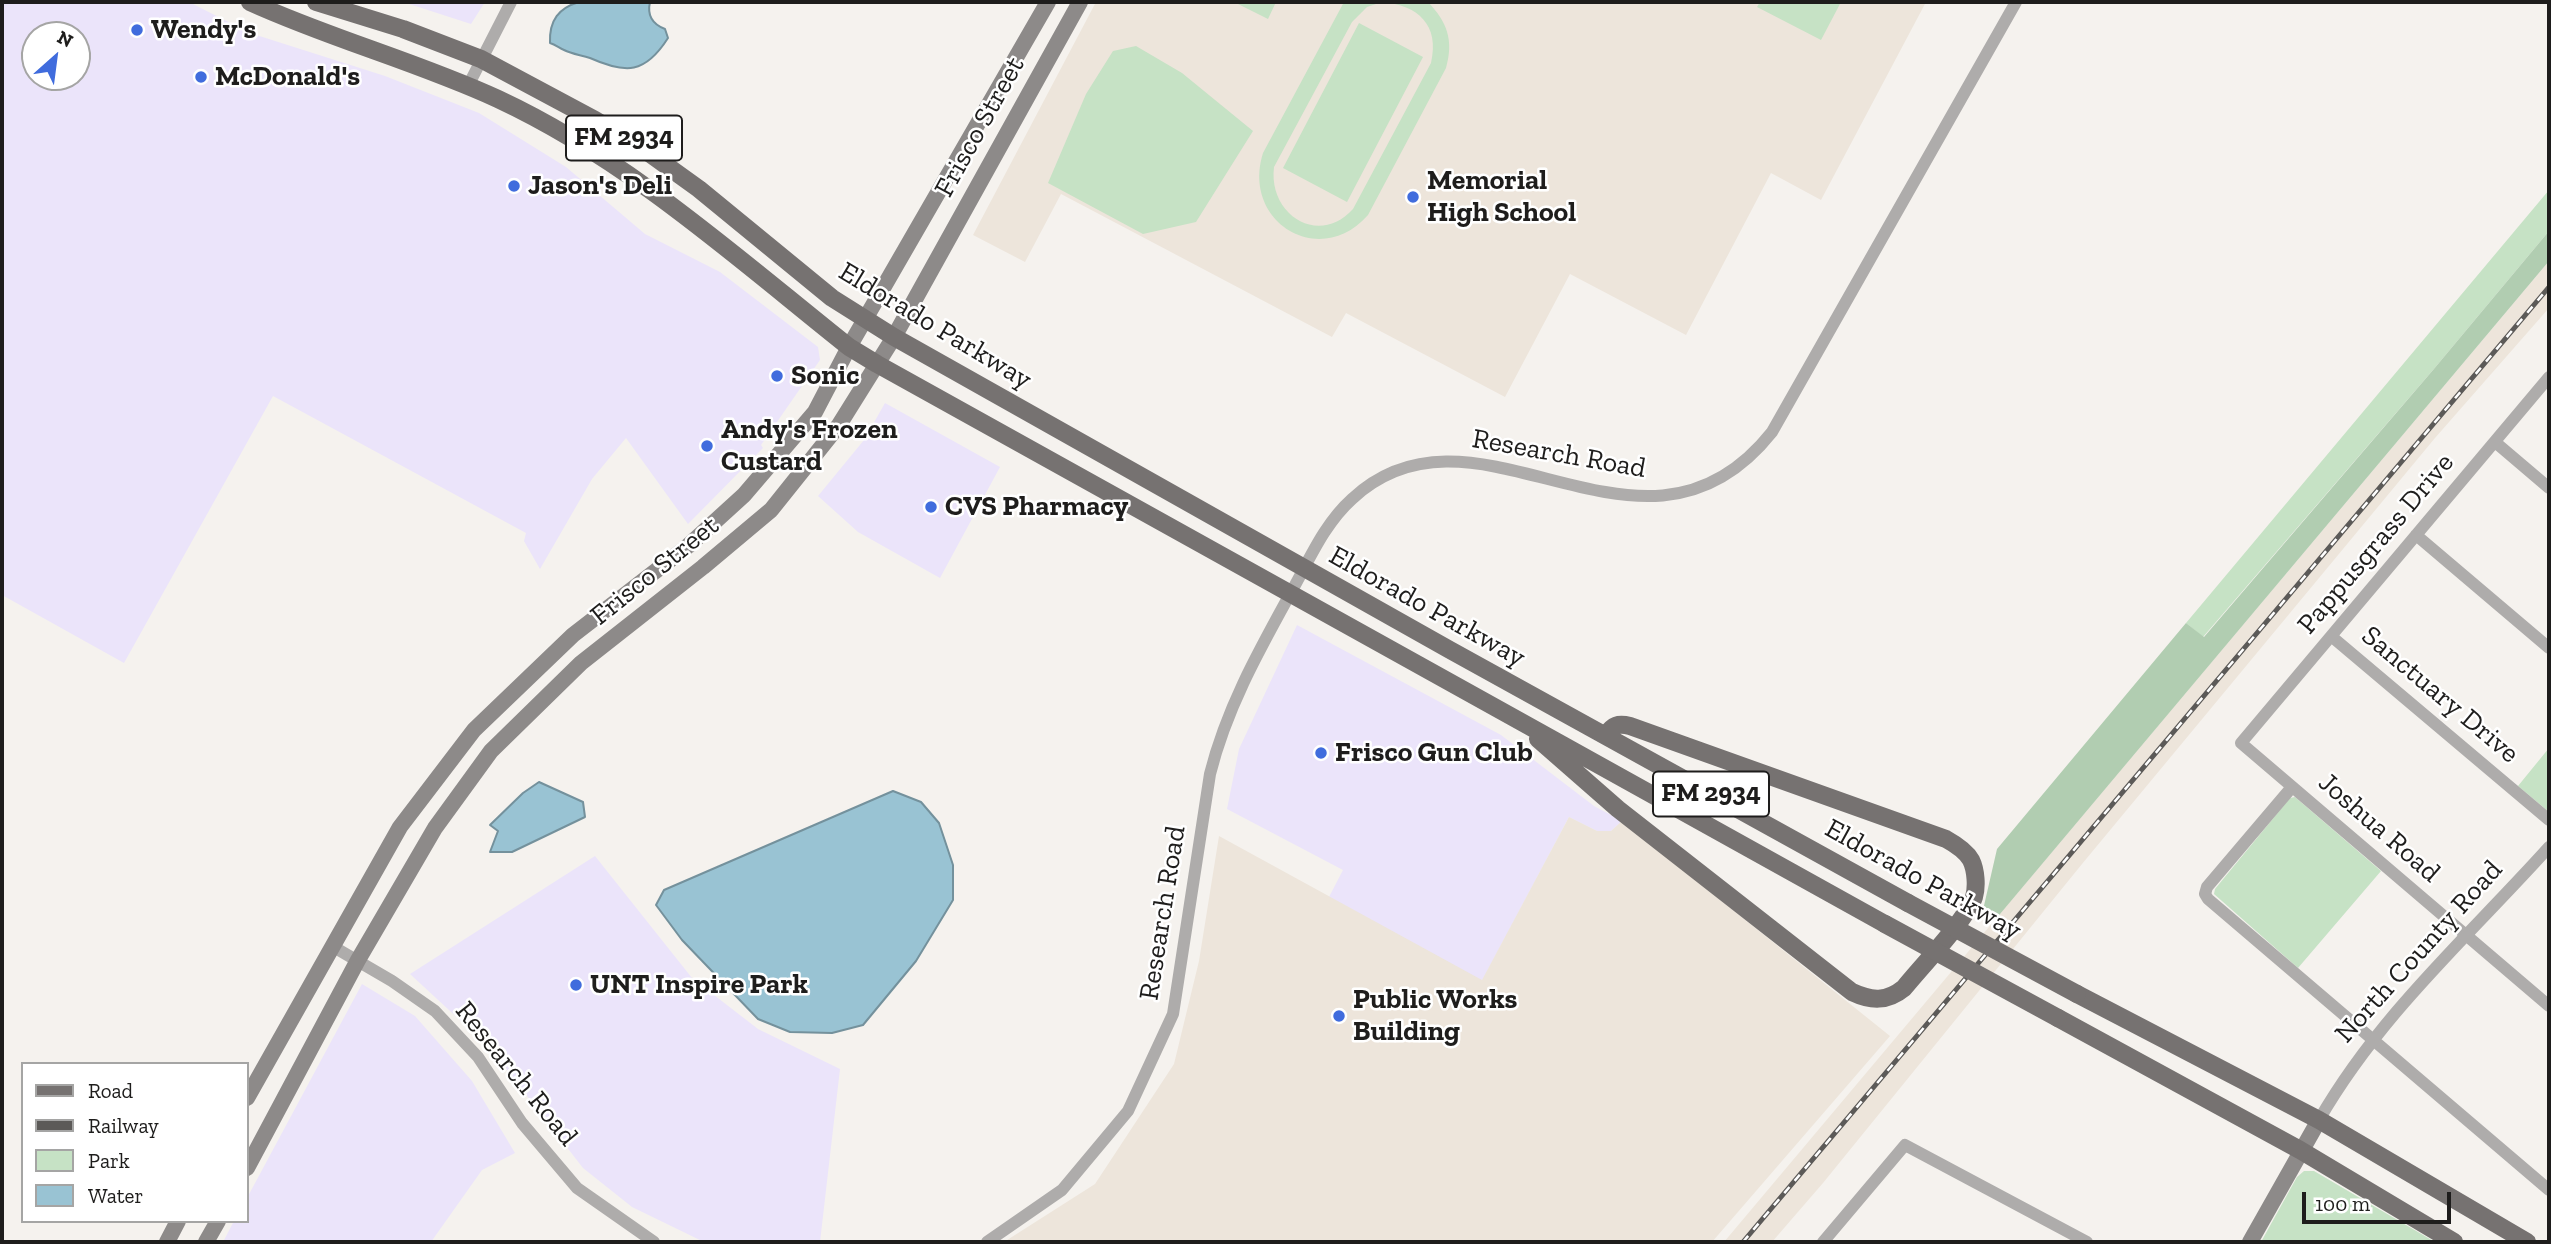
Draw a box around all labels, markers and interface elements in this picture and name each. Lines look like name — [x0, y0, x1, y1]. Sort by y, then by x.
place label: Wendy's — [151, 13, 256, 47]
north arrow — [21, 21, 91, 91]
marker: Wendy's — [129, 22, 145, 38]
text: N — [53, 25, 77, 52]
street label: Frisco Street — [928, 51, 1032, 203]
place label: McDonald's — [215, 60, 360, 94]
marker: McDonald's — [193, 69, 209, 85]
road number: FM 2934 — [566, 116, 682, 160]
place label: Memorial High School — [1427, 164, 1576, 230]
place label: Jason's Deli — [528, 169, 672, 203]
marker: Jason's Deli — [506, 178, 522, 194]
marker: Memorial High School — [1405, 189, 1421, 205]
street label: Eldorado Parkway — [832, 255, 1038, 397]
place label: Sonic — [791, 359, 859, 393]
marker: Sonic — [769, 368, 785, 384]
place label: Andy's Frozen Custard — [721, 413, 898, 479]
street label: Research Road — [1469, 422, 1649, 486]
marker: Andy's Frozen Custard — [699, 438, 715, 454]
street label: Pappusgrass Drive — [2291, 447, 2461, 641]
place label: CVS Pharmacy — [945, 490, 1128, 524]
marker: CVS Pharmacy — [923, 499, 939, 515]
street label: Frisco Street — [584, 509, 726, 633]
street label: Eldorado Parkway — [1323, 539, 1531, 675]
street label: Sanctuary Drive — [2354, 619, 2526, 771]
place label: Frisco Gun Club — [1335, 736, 1533, 770]
marker: Frisco Gun Club — [1313, 745, 1329, 761]
street label: Joshua Road — [2311, 766, 2447, 890]
road number: FM 2934 — [1653, 772, 1769, 816]
street label: Eldorado Parkway — [1819, 812, 2027, 948]
street label: Research Road — [1133, 823, 1193, 1003]
street label: North County Road — [2328, 854, 2510, 1050]
place label: UNT Inspire Park — [590, 968, 808, 1002]
marker: UNT Inspire Park — [568, 977, 584, 993]
place label: Public Works Building — [1353, 983, 1517, 1049]
street label: Research Road — [448, 995, 584, 1153]
marker: Public Works Building — [1331, 1008, 1347, 1024]
legend — [21, 1062, 248, 1223]
text: Road — [88, 1078, 133, 1103]
text: Railway — [88, 1113, 159, 1138]
text: Park — [88, 1148, 130, 1173]
scale bar — [2306, 1178, 2455, 1222]
text: Water — [88, 1183, 143, 1208]
text: 100 m — [2315, 1191, 2370, 1216]

